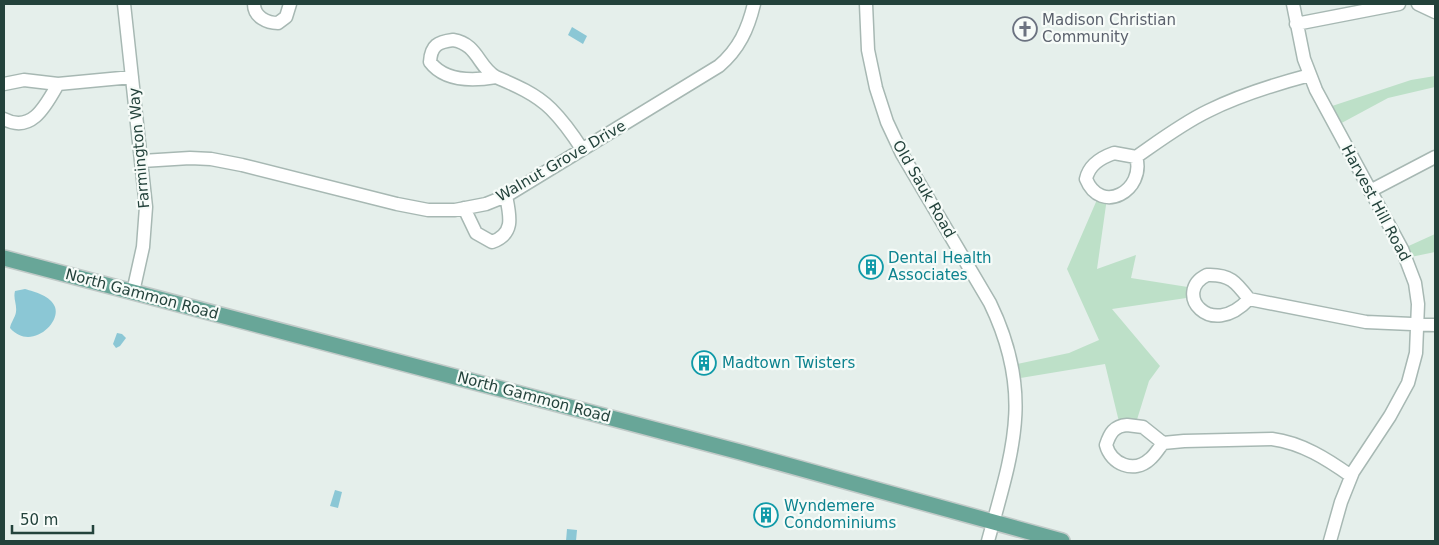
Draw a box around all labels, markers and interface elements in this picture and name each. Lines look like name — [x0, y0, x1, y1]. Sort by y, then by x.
place label: Madison Christian Community — [1042, 11, 1176, 46]
church icon: Madison Christian Community — [1012, 16, 1038, 42]
street label: Farmington Way — [125, 87, 153, 209]
street label: Walnut Grove Drive — [493, 117, 629, 205]
street label: Old Sauk Road — [889, 137, 959, 241]
street label: Harvest Hill Road — [1338, 142, 1414, 264]
place label: Dental Health Associates — [888, 249, 992, 284]
building icon: Dental Health Associates — [858, 254, 884, 280]
street label: North Gammon Road — [63, 265, 221, 323]
building icon: Madtown Twisters — [691, 350, 717, 376]
place label: Madtown Twisters — [722, 354, 855, 372]
street label: North Gammon Road — [455, 368, 613, 426]
place label: Wyndemere Condominiums — [784, 497, 896, 532]
scale bar — [12, 502, 94, 534]
building icon: Wyndemere Condominiums — [753, 502, 779, 528]
text: 50 m — [20, 511, 58, 529]

